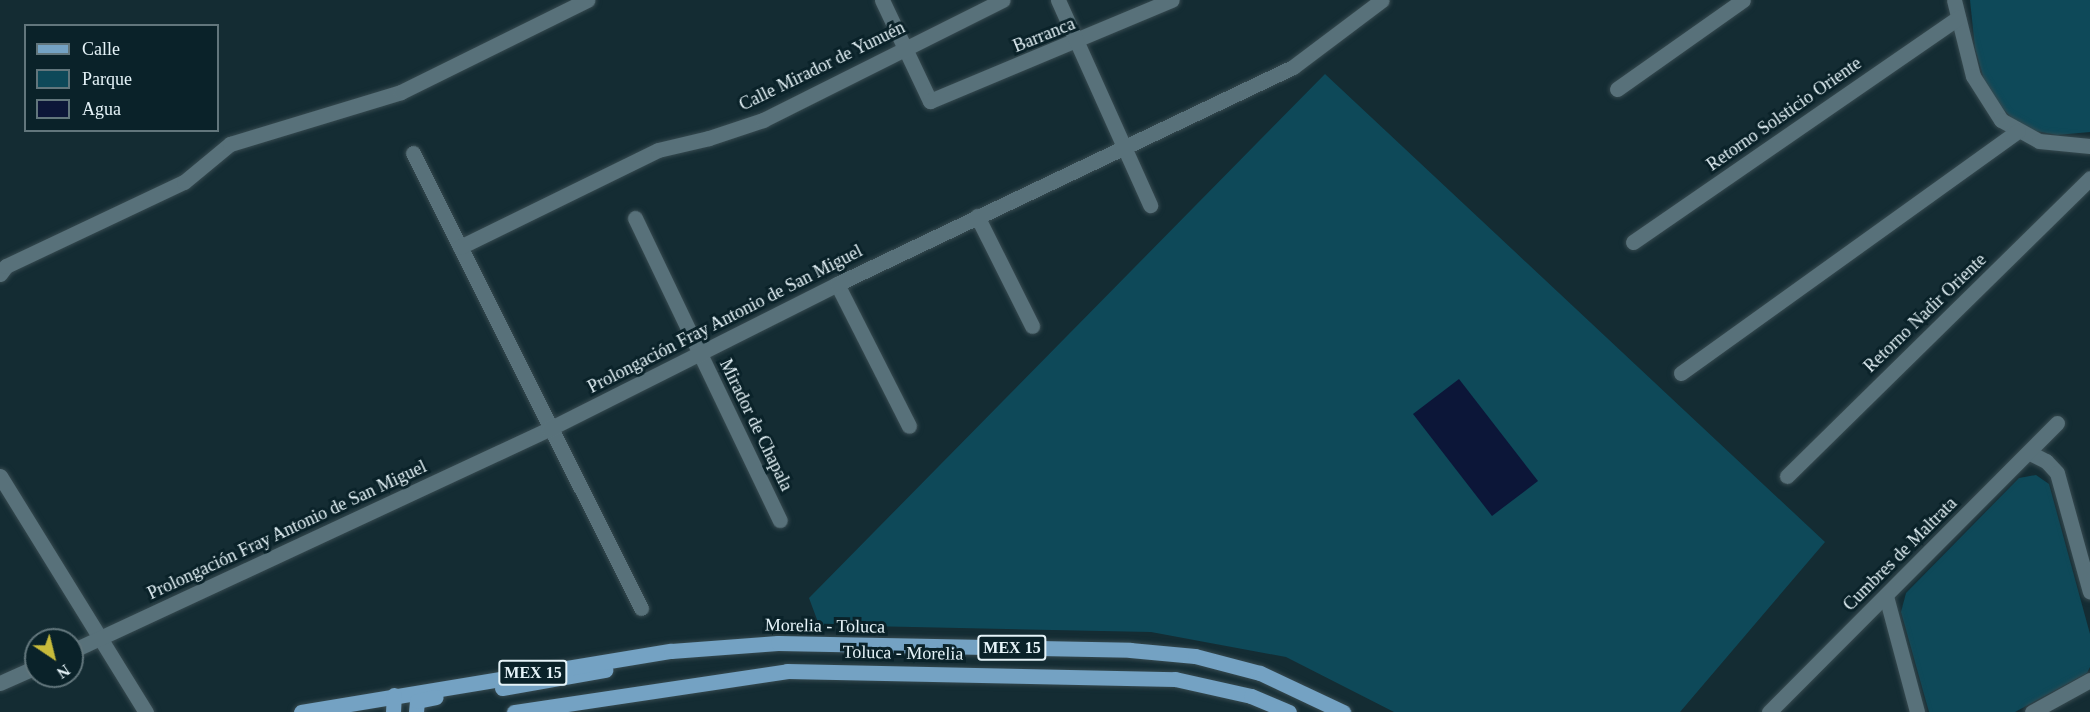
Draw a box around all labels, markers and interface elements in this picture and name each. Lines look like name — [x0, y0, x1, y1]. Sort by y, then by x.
street label: Barranca — [1010, 13, 1078, 57]
street label: Calle Mirador de Yunuén — [735, 16, 909, 116]
legend — [24, 24, 219, 132]
text: Calle — [82, 39, 120, 59]
street label: Retorno Solsticio Oriente — [1702, 52, 1866, 176]
text: Parque — [82, 69, 132, 89]
text: Agua — [82, 99, 121, 119]
street label: Prolongación Fray Antonio de San Miguel — [584, 240, 866, 398]
street label: Retorno Nadir Oriente — [1859, 249, 1991, 377]
street label: Mirador de Chapala — [715, 356, 797, 494]
street label: Prolongación Fray Antonio de San Miguel — [144, 455, 430, 605]
street label: Cumbres de Maltrata — [1839, 493, 1961, 615]
street label: Morelia - Toluca — [764, 614, 886, 638]
north arrow — [24, 628, 84, 688]
road number: MEX 15 — [976, 635, 1048, 661]
street label: Toluca - Morelia — [842, 641, 964, 665]
road number: MEX 15 — [497, 660, 569, 686]
text: N — [54, 661, 73, 682]

